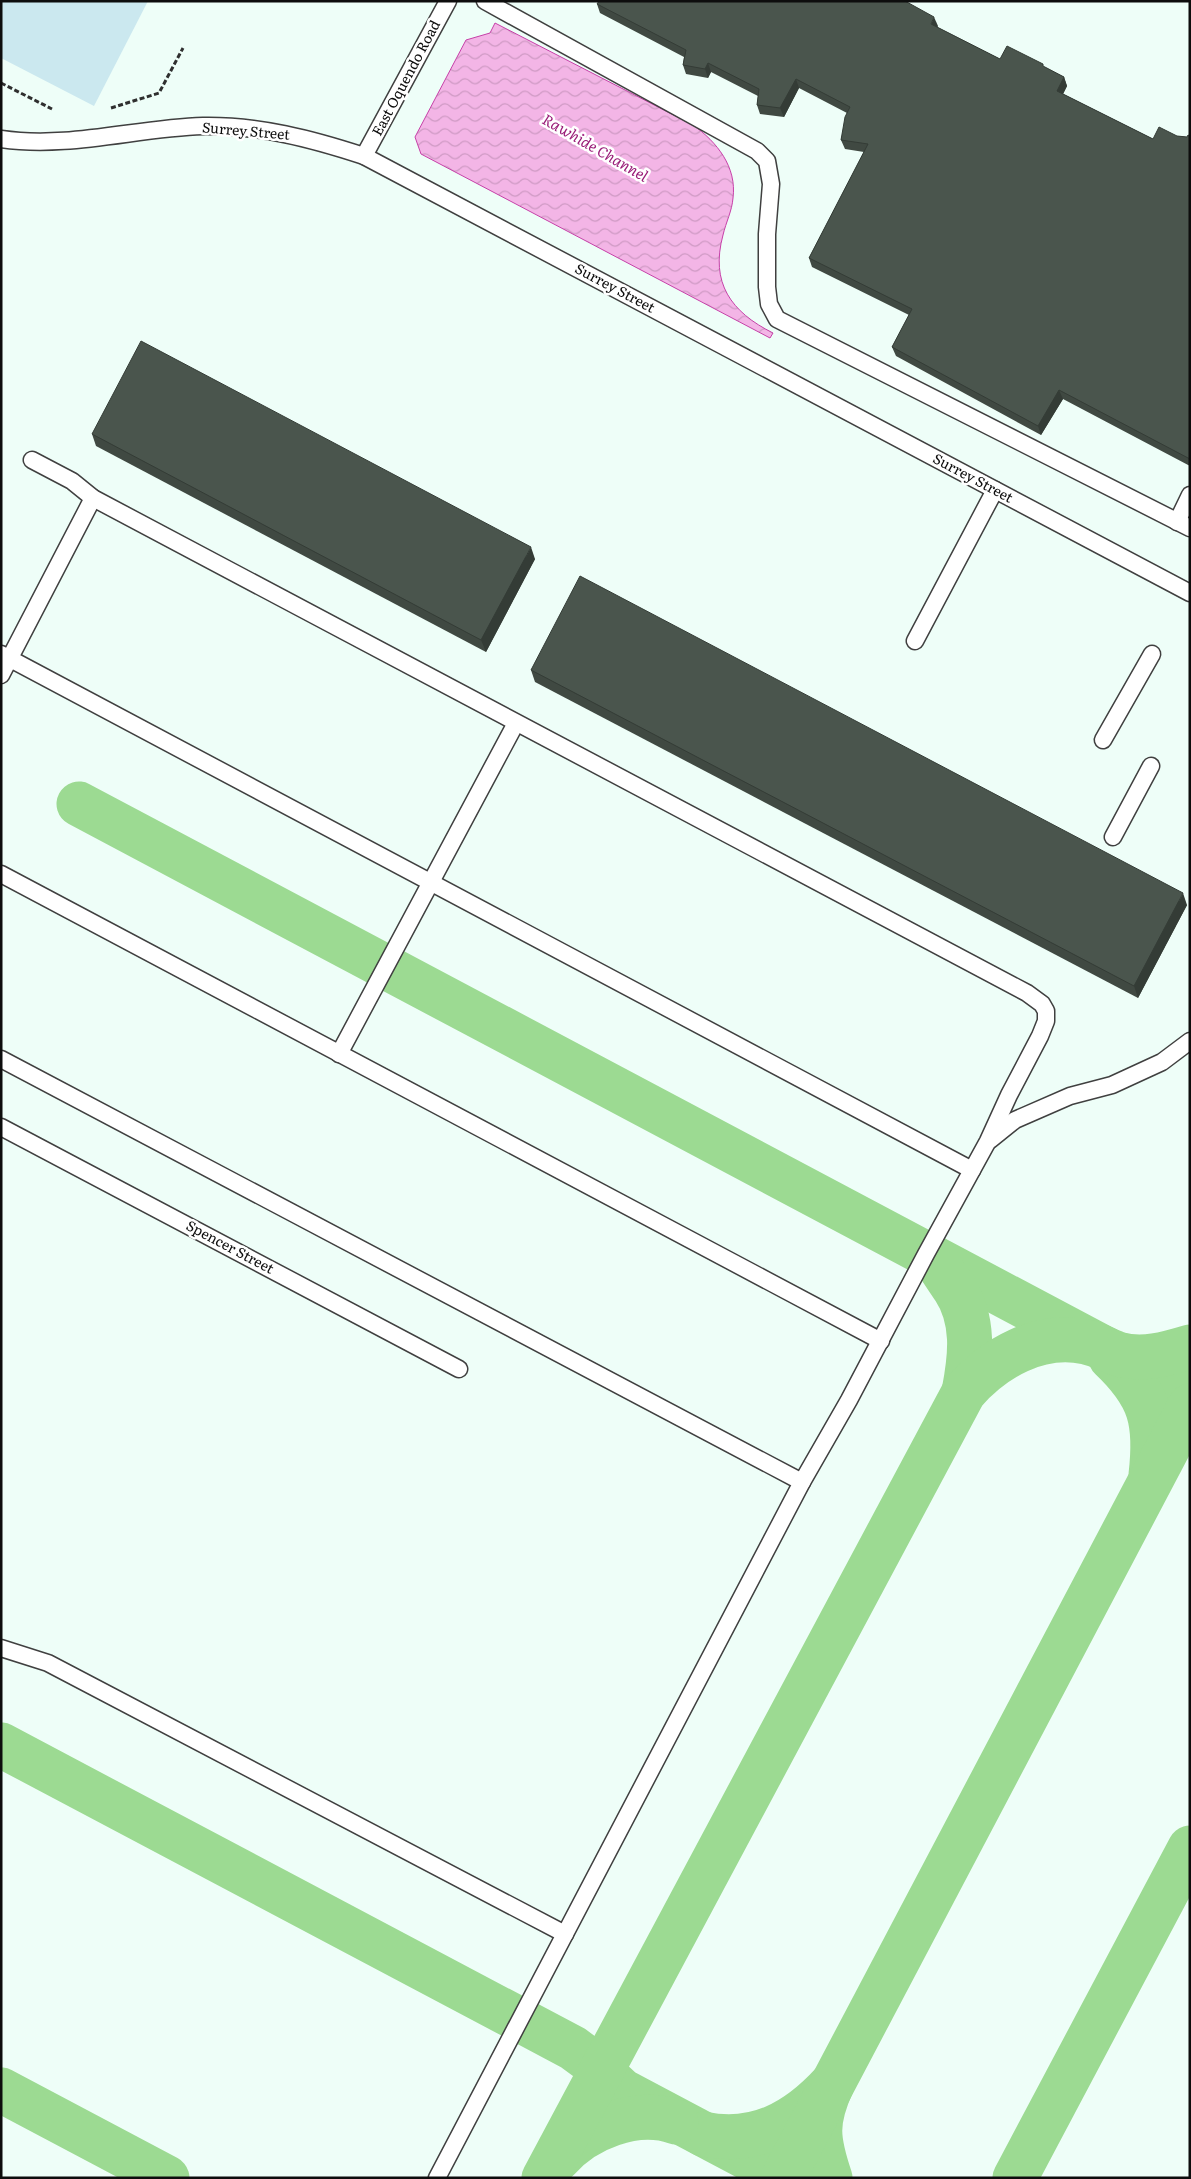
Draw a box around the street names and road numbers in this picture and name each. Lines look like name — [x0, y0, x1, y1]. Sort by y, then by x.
street label: East Oquendo Road — [366, 16, 444, 139]
street label: Surrey Street — [201, 116, 291, 144]
street label: Surrey Street — [572, 258, 659, 317]
street label: Surrey Street — [930, 448, 1017, 507]
street label: Spencer Street — [183, 1215, 278, 1278]

